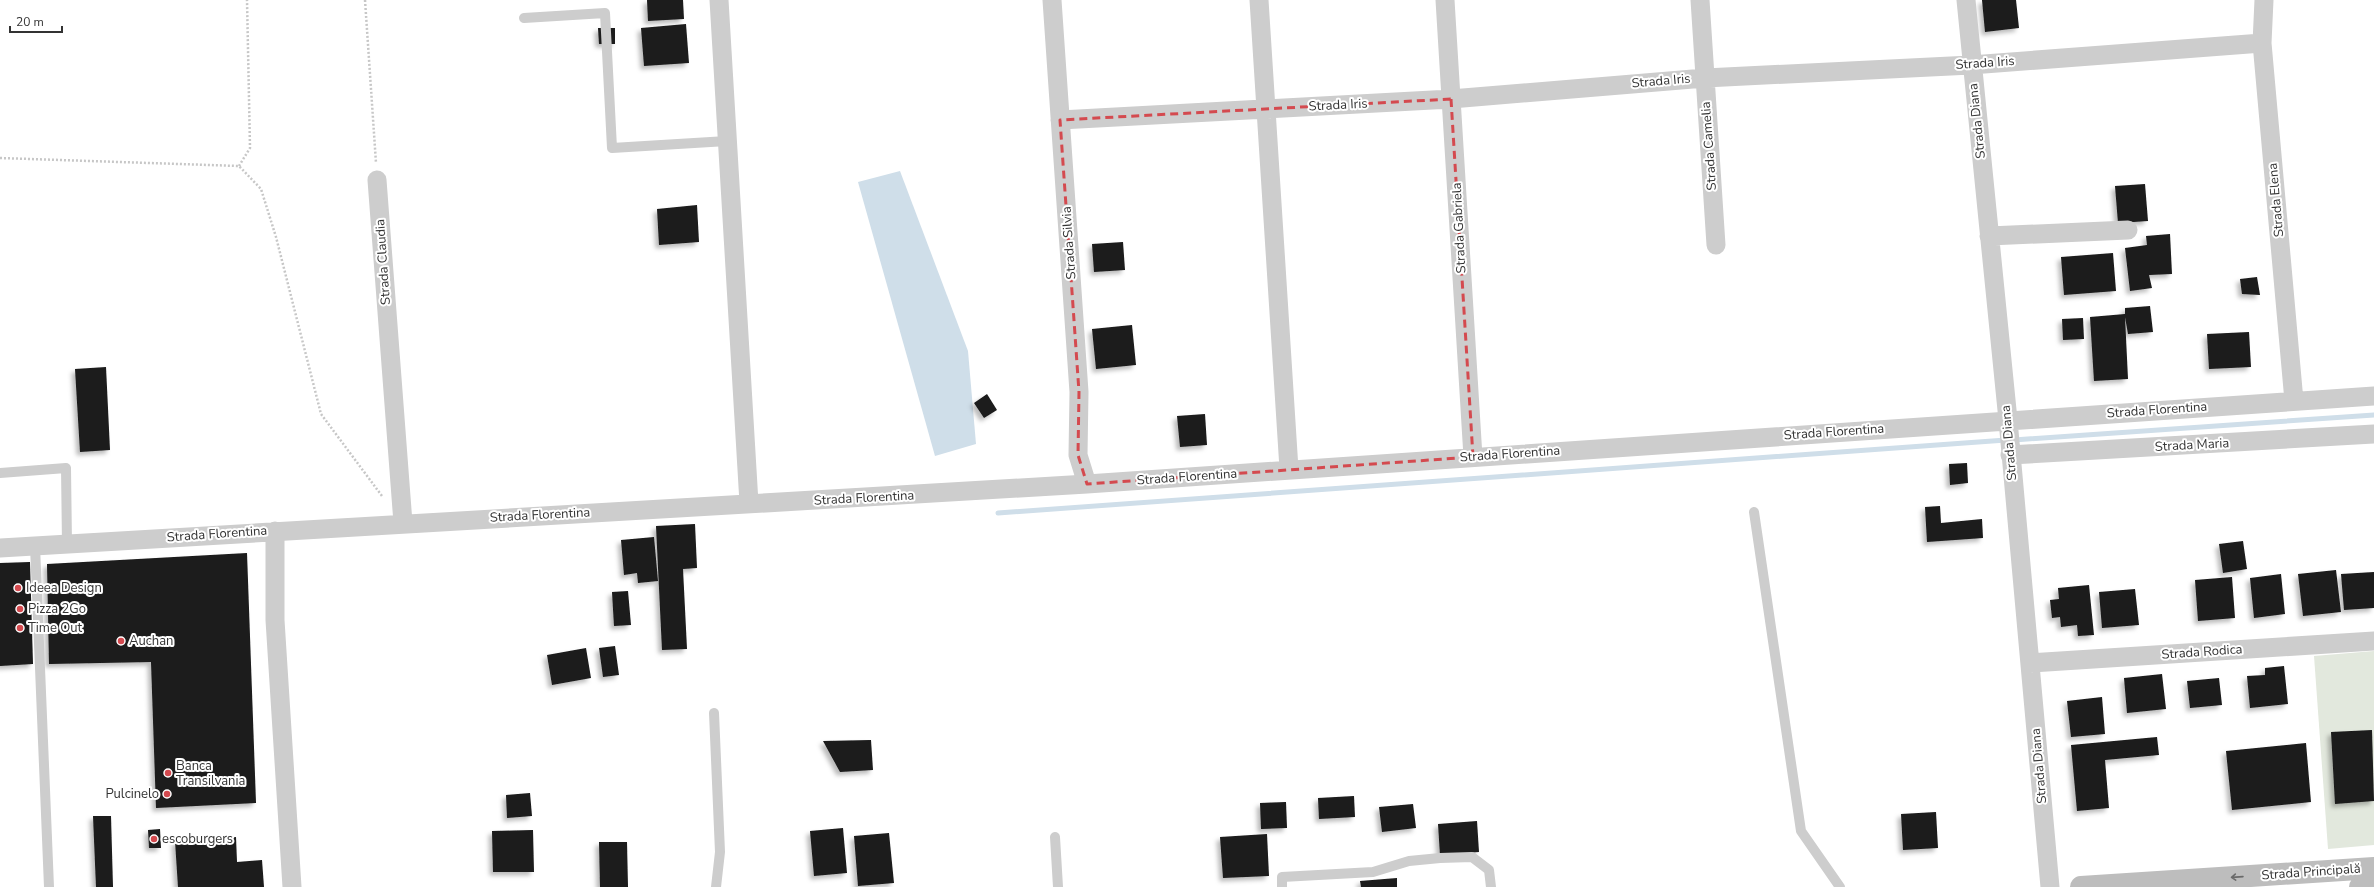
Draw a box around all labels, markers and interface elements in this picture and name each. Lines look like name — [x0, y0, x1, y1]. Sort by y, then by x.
scale bar — [10, 8, 62, 34]
text: 20 m — [16, 14, 44, 30]
street label: Strada Iris — [1955, 52, 2015, 74]
street label: Strada Iris — [1631, 69, 1691, 93]
street label: Strada Diana — [1964, 82, 1990, 160]
street label: Strada Iris — [1308, 94, 1368, 116]
street label: Strada Camelia — [1697, 101, 1721, 191]
street label: Strada Elena — [2264, 162, 2288, 238]
street label: Strada Gabriela — [1448, 182, 1470, 274]
street label: Strada Silvia — [1057, 206, 1081, 280]
street label: Strada Claudia — [371, 218, 395, 306]
street label: Strada Florentina — [2106, 398, 2208, 422]
street label: Strada Diana — [1997, 405, 2021, 481]
street label: Strada Florentina — [1783, 420, 1885, 444]
street label: Strada Maria — [2154, 434, 2230, 456]
street label: Strada Florentina — [1459, 442, 1561, 466]
street label: Strada Florentina — [1136, 465, 1238, 489]
street label: Strada Florentina — [813, 486, 915, 510]
street label: Strada Florentina — [489, 503, 591, 527]
street label: Strada Florentina — [166, 522, 268, 546]
place label: Ideea Design — [26, 579, 102, 597]
marker: Ideea Design — [13, 583, 23, 593]
place label: Pizza 2Go — [28, 600, 86, 618]
marker: Pizza 2Go — [15, 604, 25, 614]
place label: Time Out — [28, 619, 82, 637]
marker: Time Out — [15, 623, 25, 633]
place label: Auchan — [129, 632, 173, 650]
marker: Auchan — [116, 636, 126, 646]
street label: Strada Rodica — [2161, 640, 2243, 664]
street label: Strada Diana — [2027, 728, 2051, 804]
place label: Banca Transilvania — [176, 757, 245, 790]
marker: Banca Transilvania — [163, 768, 173, 778]
place label: Pulcinelo — [105, 785, 159, 803]
marker: Pulcinelo — [162, 789, 172, 799]
place label: escoburgers — [162, 830, 233, 848]
marker: escoburgers — [149, 834, 159, 844]
street label: Strada Principală — [2261, 860, 2361, 884]
one-way arrow — [2231, 873, 2244, 881]

